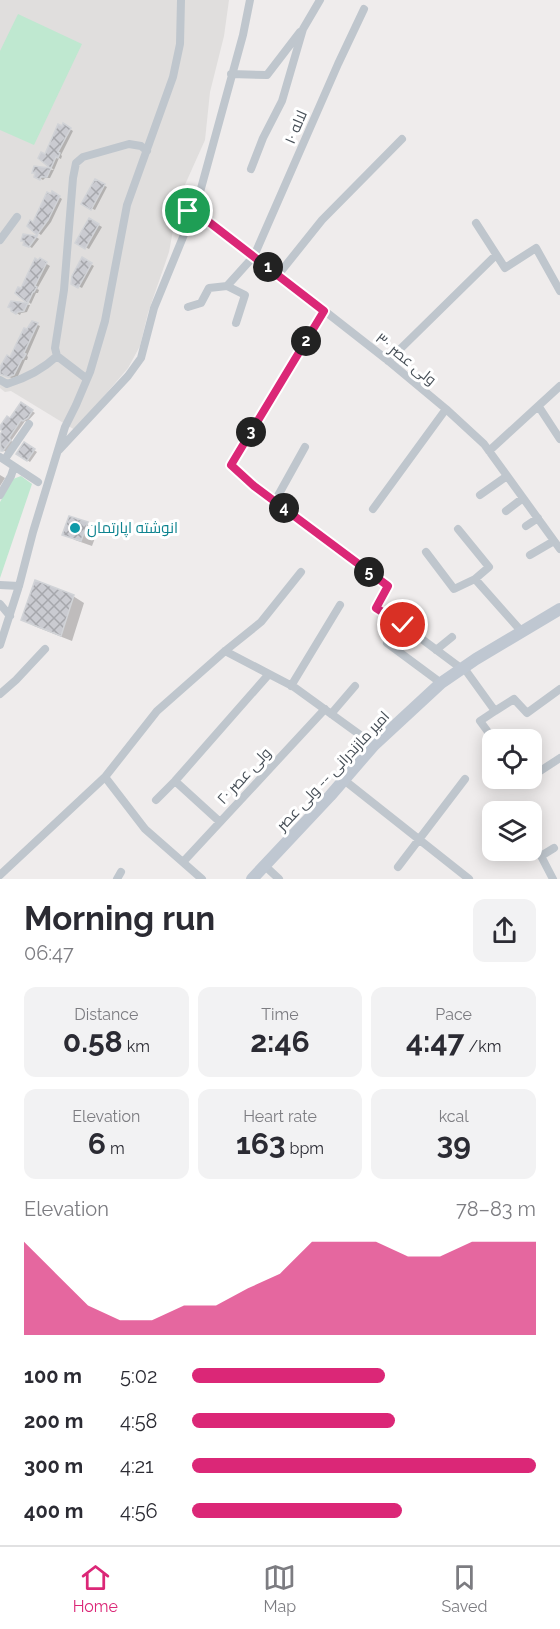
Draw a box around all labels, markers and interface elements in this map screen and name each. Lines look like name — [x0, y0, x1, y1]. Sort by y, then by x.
street label: لاله ۱۰ — [281, 108, 311, 146]
pin — [162, 185, 213, 236]
icon: arrive — [171, 194, 204, 227]
pin: 1 — [253, 252, 283, 282]
text: 1 — [264, 257, 272, 276]
pin: 2 — [291, 326, 321, 356]
street label: ولی عصر ۳۰ — [371, 329, 440, 390]
text: 2 — [301, 331, 311, 350]
pin: 3 — [236, 417, 266, 447]
text: 3 — [247, 422, 255, 441]
pin: 4 — [269, 493, 299, 523]
text: 4 — [279, 498, 289, 517]
place label: انوشته اپارتمان — [87, 519, 178, 538]
marker: انوشته اپارتمان — [68, 521, 82, 535]
pin: 5 — [354, 557, 384, 587]
text: 5 — [365, 562, 373, 581]
pin — [377, 599, 428, 650]
icon: check — [386, 608, 419, 641]
street label: امیر مازندرانی -- ولی عصر — [272, 707, 394, 836]
map controls — [482, 729, 542, 861]
button: locate — [482, 729, 542, 789]
street label: ولی عصر ۲۰ — [213, 744, 275, 809]
button: layers — [482, 801, 542, 861]
text: Morning run — [24, 899, 215, 938]
button: share — [473, 899, 536, 962]
text: 06:47 — [24, 941, 74, 965]
text: Distance — [74, 1005, 138, 1024]
text: Time — [261, 1005, 299, 1024]
text: Pace — [435, 1005, 472, 1024]
text: 0.58 — [63, 1024, 123, 1059]
text: 2:46 — [250, 1024, 310, 1059]
text: 4:47 — [406, 1024, 464, 1059]
text: km — [123, 1037, 150, 1056]
text: /km — [464, 1037, 501, 1056]
text: Elevation — [72, 1107, 140, 1126]
text: Heart rate — [243, 1107, 317, 1126]
text: kcal — [439, 1107, 469, 1126]
text: 6 — [88, 1126, 106, 1161]
text: 163 — [236, 1126, 286, 1161]
text: 39 — [436, 1126, 471, 1161]
text: m — [106, 1139, 125, 1158]
text: bpm — [286, 1139, 324, 1158]
text: Elevation — [24, 1197, 109, 1221]
text: 78–83 m — [456, 1197, 536, 1221]
text: 100 m — [24, 1364, 82, 1388]
text: 5:02 — [120, 1364, 157, 1388]
text: 200 m — [24, 1409, 83, 1433]
text: 4:58 — [120, 1409, 157, 1433]
text: 300 m — [24, 1454, 83, 1478]
text: 4:21 — [120, 1454, 154, 1478]
text: 400 m — [24, 1499, 83, 1523]
text: 4:56 — [120, 1499, 158, 1523]
tab: Home — [73, 1561, 118, 1616]
tab: Map — [263, 1561, 296, 1616]
tab: Saved — [442, 1561, 487, 1616]

